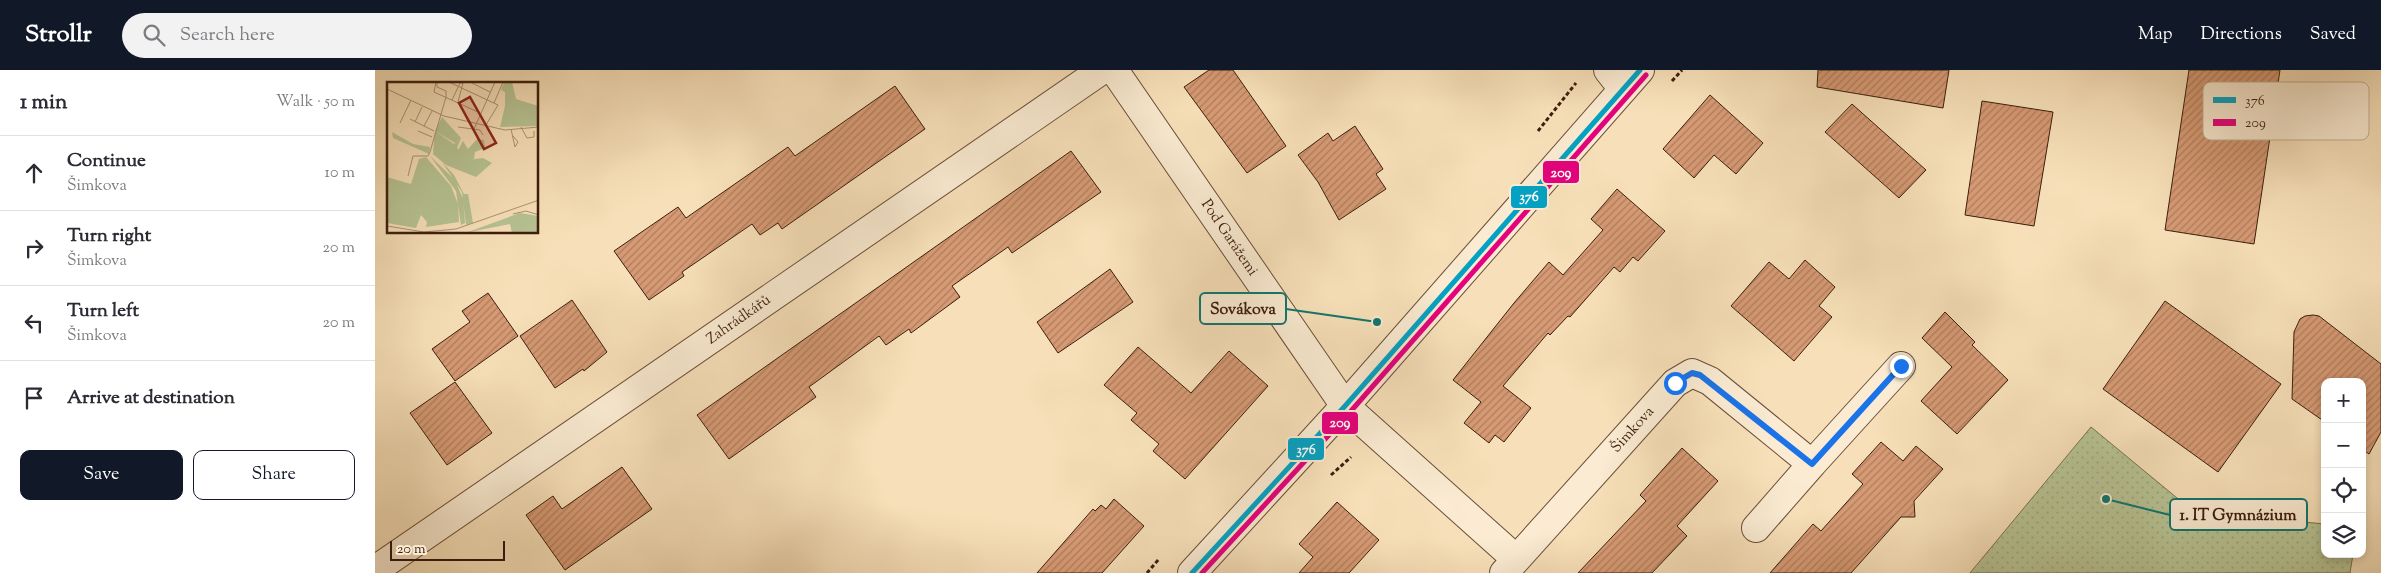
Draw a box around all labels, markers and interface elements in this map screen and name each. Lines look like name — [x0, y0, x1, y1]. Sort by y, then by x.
search box — [122, 13, 472, 58]
text: Strollr — [25, 18, 92, 52]
icon: search — [140, 21, 168, 49]
text: Search here — [180, 22, 275, 49]
text: Map — [2138, 22, 2173, 48]
text: Directions — [2201, 22, 2282, 48]
text: Saved — [2310, 22, 2356, 48]
inset map — [387, 82, 539, 234]
legend — [2203, 82, 2369, 140]
text: 1 min — [20, 88, 67, 118]
text: Walk · 50 m — [276, 91, 355, 114]
text: 376 — [2245, 92, 2265, 112]
text: 209 — [2245, 114, 2266, 134]
text: Continue — [67, 148, 146, 175]
icon: ahead — [20, 159, 48, 187]
line badge: 209 — [1542, 160, 1580, 184]
text: 10 m — [325, 162, 355, 185]
text: 209 — [1551, 164, 1572, 184]
text: Šimkova — [67, 175, 127, 198]
line badge: 376 — [1510, 185, 1548, 209]
text: 376 — [1519, 188, 1539, 208]
street label: Pod Garážemi — [1196, 195, 1262, 281]
text: Turn right — [67, 223, 151, 250]
icon: right — [20, 234, 48, 262]
text: 20 m — [322, 237, 355, 260]
text: Šimkova — [67, 250, 127, 273]
street label: Zahrádkářů — [703, 290, 776, 350]
callout: Sovákova — [1200, 293, 1286, 324]
text: Turn left — [67, 298, 139, 325]
text: Sovákova — [1210, 299, 1277, 322]
icon: left — [20, 309, 48, 337]
text: 20 m — [322, 312, 355, 335]
text: Šimkova — [67, 325, 127, 348]
route end — [1890, 355, 1913, 378]
route start — [1664, 372, 1687, 395]
map controls — [2321, 378, 2366, 558]
button: + — [2321, 378, 2366, 423]
icon: arrive — [20, 384, 48, 412]
text: Arrive at destination — [67, 385, 235, 412]
street label: Šimkova — [1606, 401, 1660, 458]
line badge: 209 — [1321, 411, 1359, 435]
text: 209 — [1330, 414, 1351, 434]
button: − — [2321, 423, 2366, 468]
line badge: 376 — [1287, 437, 1325, 461]
text: 376 — [1296, 441, 1316, 461]
button: Save — [20, 450, 183, 500]
button: Share — [193, 450, 355, 500]
button: locate — [2321, 468, 2366, 513]
callout: 1. IT Gymnázium — [2170, 499, 2307, 530]
text: 1. IT Gymnázium — [2180, 505, 2297, 528]
button: layers — [2321, 513, 2366, 558]
scale bar — [390, 538, 505, 561]
text: 20 m — [397, 540, 426, 560]

